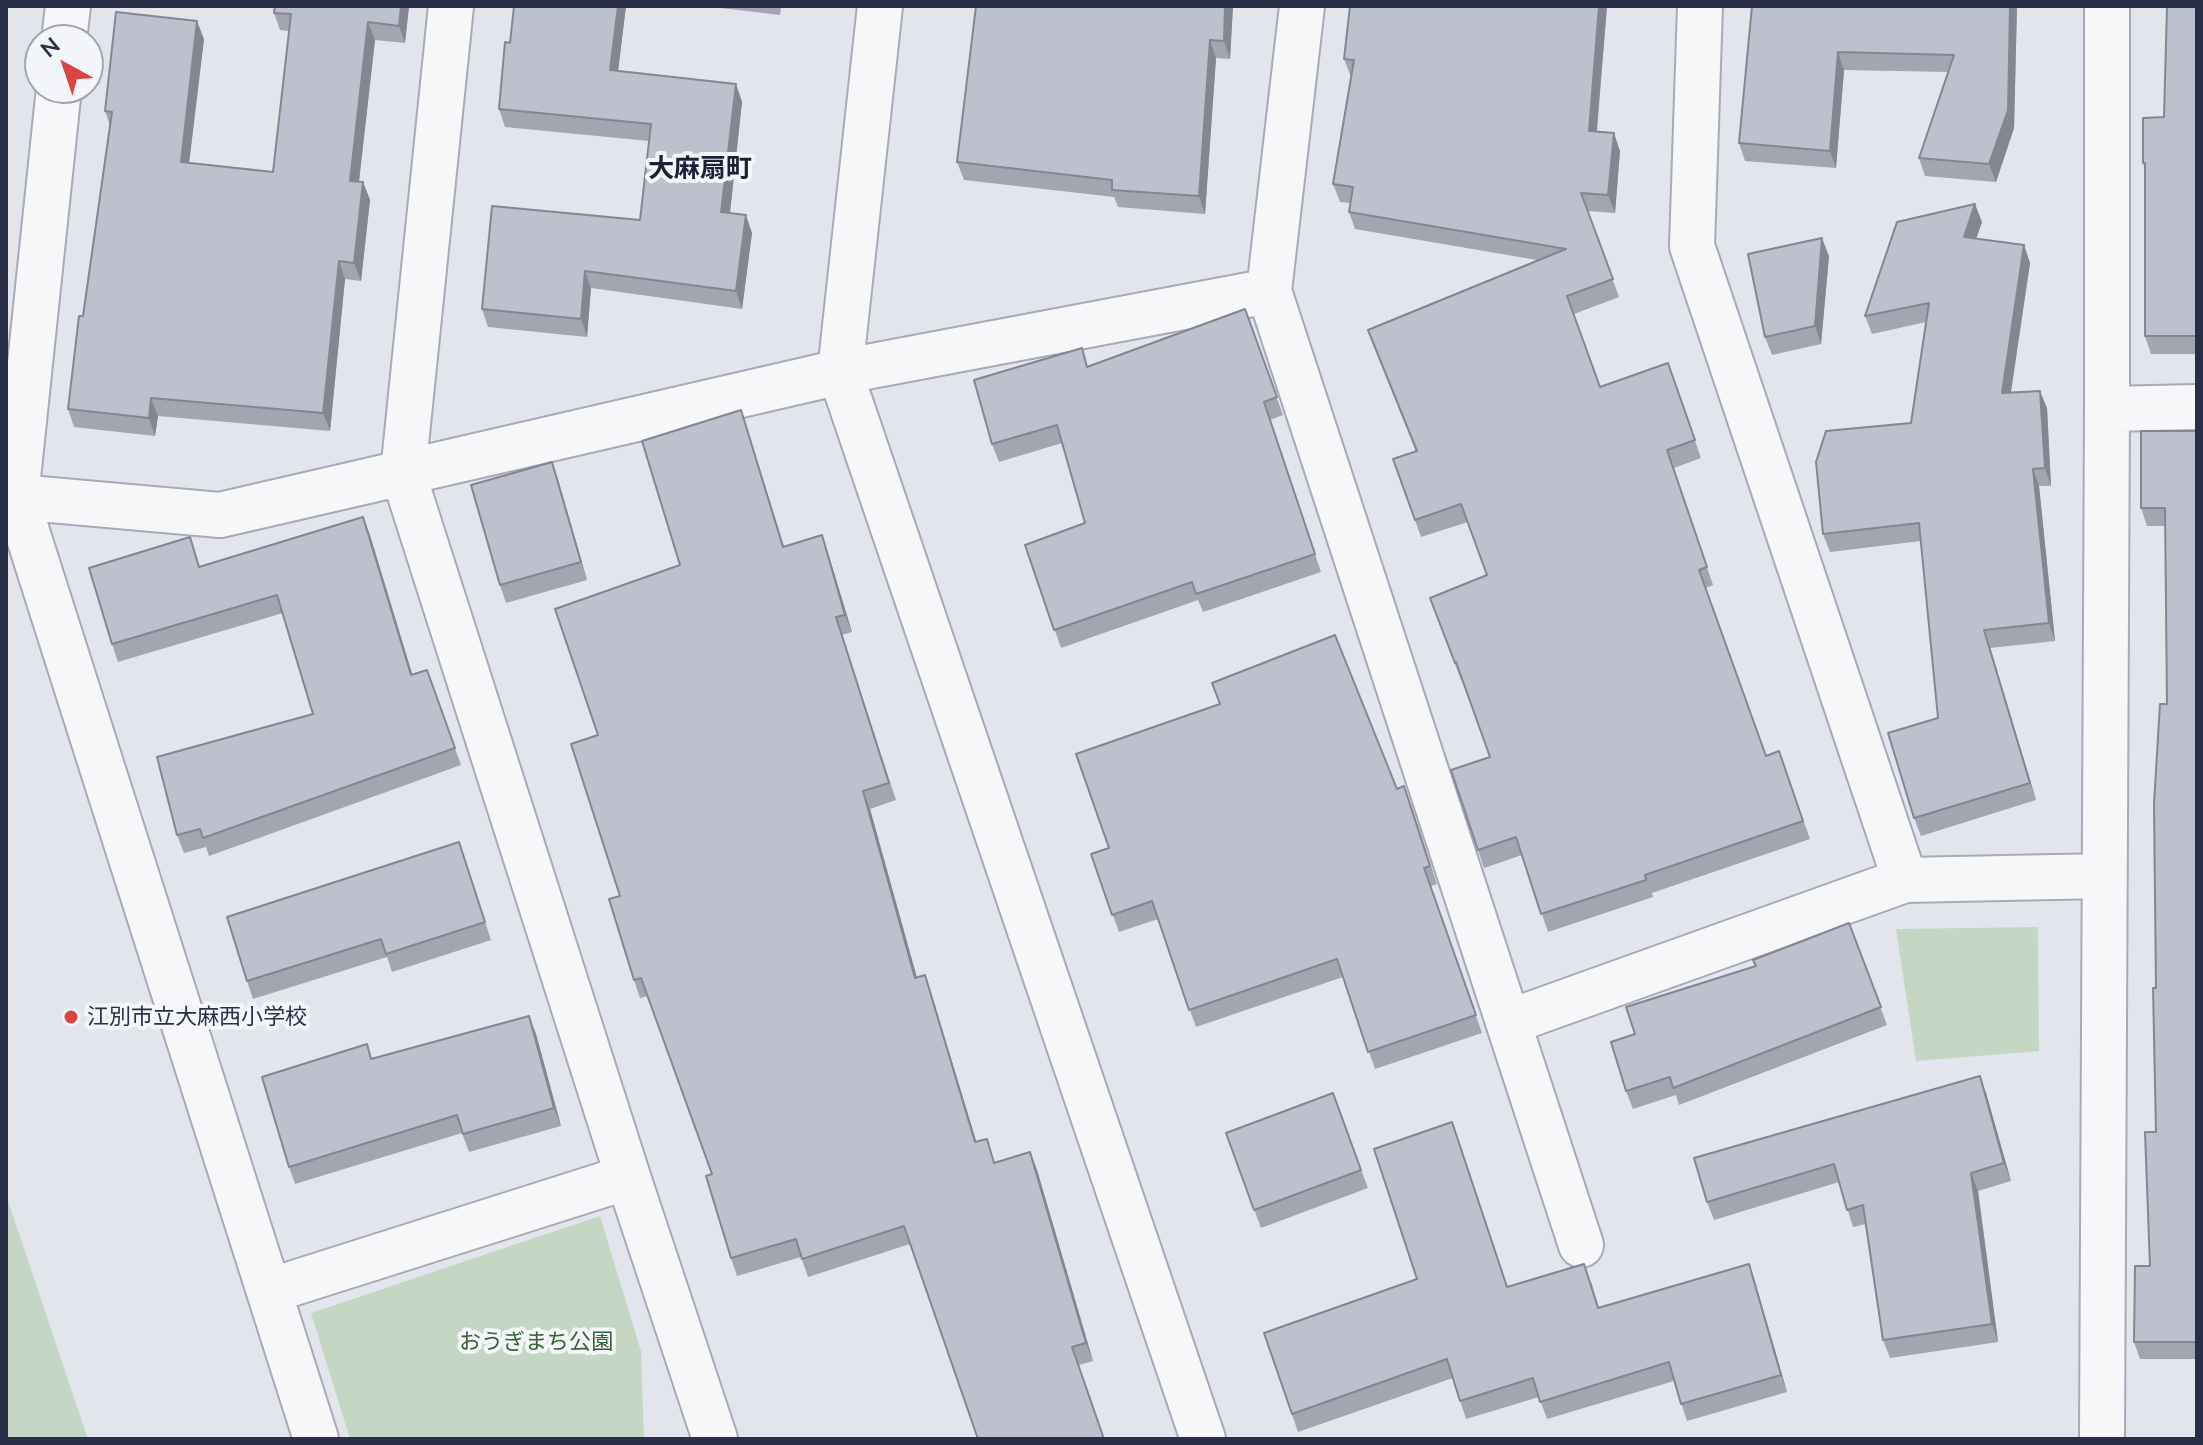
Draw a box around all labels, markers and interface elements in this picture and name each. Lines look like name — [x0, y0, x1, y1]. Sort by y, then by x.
north arrow — [24, 24, 104, 104]
text: N — [34, 31, 65, 63]
district label: 大麻扇町 — [648, 153, 752, 185]
place label: 江別市立大麻西小学校 — [87, 1004, 307, 1030]
marker: 江別市立大麻西小学校 — [62, 1008, 80, 1026]
park label: おうぎまち公園 — [459, 1329, 613, 1355]

